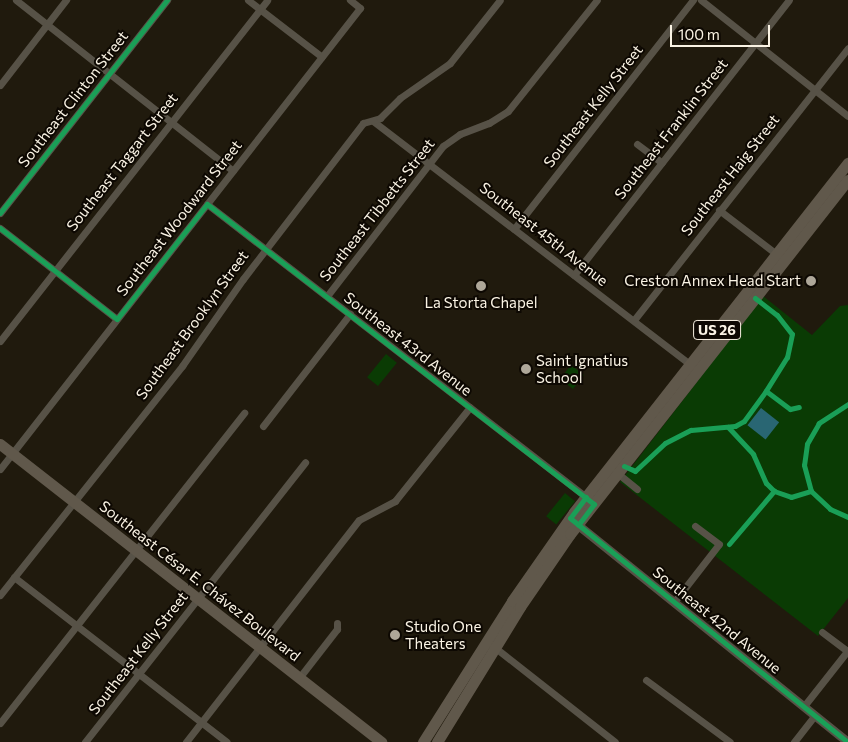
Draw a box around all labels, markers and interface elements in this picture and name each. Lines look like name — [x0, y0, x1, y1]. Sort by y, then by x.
scale bar — [673, 15, 773, 47]
text: 100 m — [678, 25, 720, 43]
street label: Southeast Clinton Street — [14, 27, 132, 171]
street label: Southeast Kelly Street — [540, 41, 646, 171]
street label: Southeast Franklin Street — [611, 55, 731, 203]
street label: Southeast Taggart Street — [63, 89, 181, 235]
street label: Southeast Haig Street — [677, 111, 783, 239]
street label: Southeast Tibbetts Street — [316, 135, 438, 285]
street label: Southeast Woodward Street — [113, 137, 245, 299]
street label: Southeast 45th Avenue — [476, 178, 612, 290]
street label: Southeast Brooklyn Street — [132, 247, 252, 403]
place label: Creston Annex Head Start — [624, 272, 801, 290]
marker: Creston Annex Head Start — [805, 275, 817, 287]
marker: La Storta Chapel — [475, 280, 487, 292]
street label: Southeast 43rd Avenue — [340, 288, 476, 400]
place label: La Storta Chapel — [424, 294, 538, 312]
road number: US 26 — [692, 318, 742, 342]
place label: Saint Ignatius School — [536, 351, 628, 386]
marker: Saint Ignatius School — [520, 363, 532, 375]
street label: Southeast César E. Chávez Boulevard — [96, 497, 304, 665]
street label: Southeast 42nd Avenue — [649, 563, 785, 677]
street label: Southeast Kelly Street — [85, 588, 191, 718]
place label: Studio One Theaters — [405, 617, 481, 652]
marker: Studio One Theaters — [389, 629, 401, 641]

